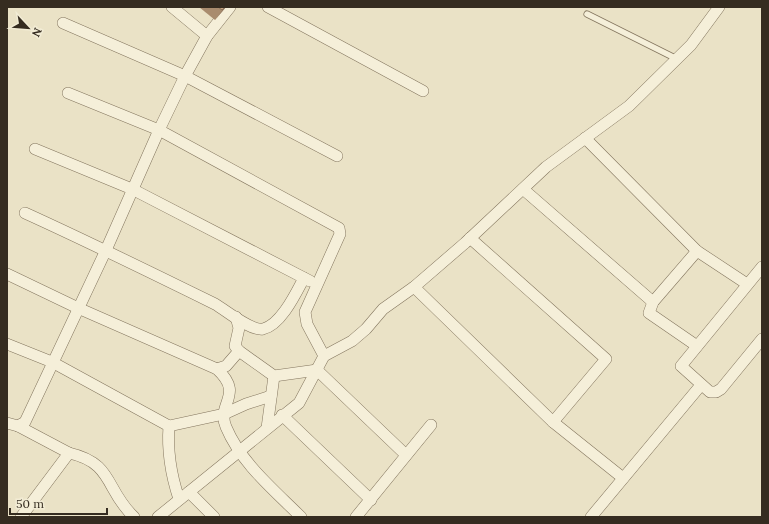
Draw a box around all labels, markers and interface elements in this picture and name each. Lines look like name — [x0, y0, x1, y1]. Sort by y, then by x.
north arrow — [8, 8, 48, 48]
text: N — [29, 25, 45, 40]
scale bar — [10, 490, 107, 516]
text: 50 m — [16, 496, 44, 511]

